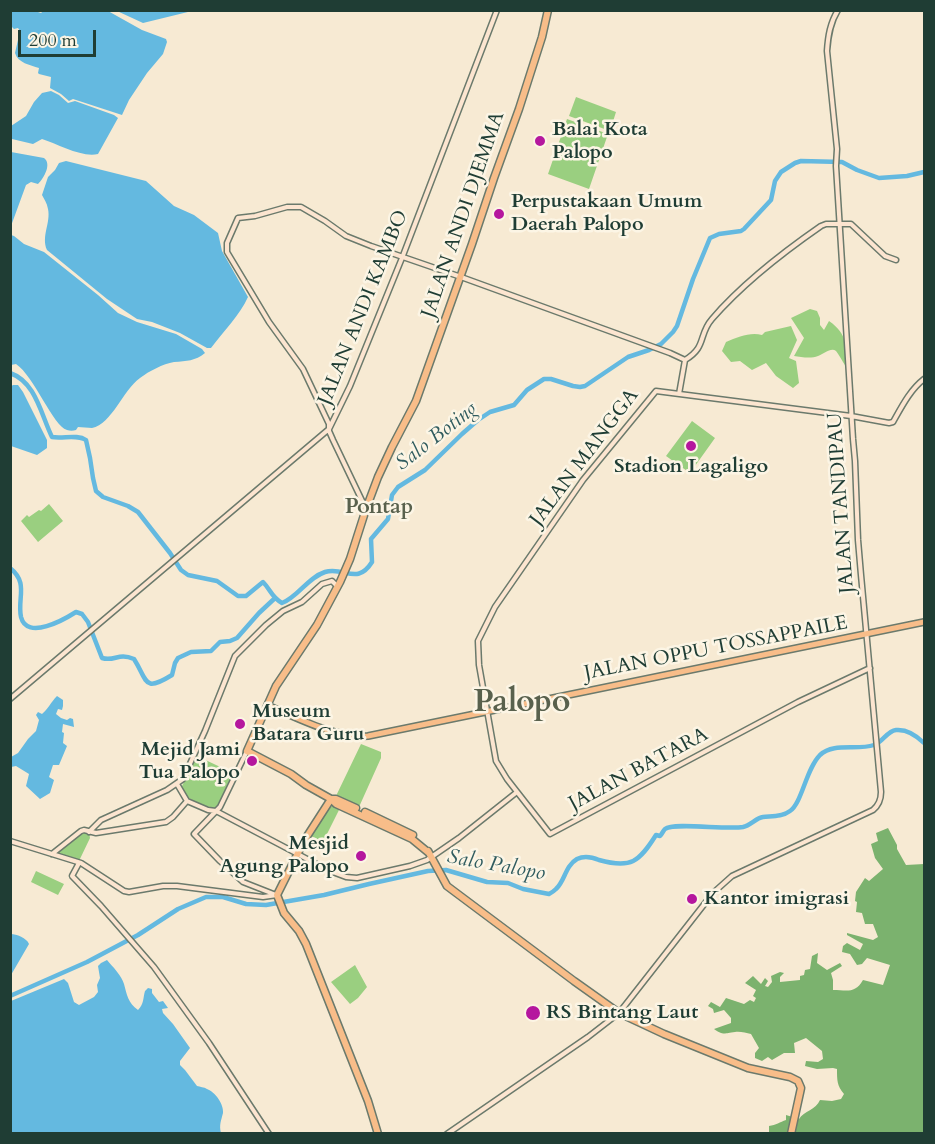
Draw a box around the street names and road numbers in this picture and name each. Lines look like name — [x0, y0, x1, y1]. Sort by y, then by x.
street label: JALAN ANDI DJEMMA — [417, 109, 511, 321]
street label: JALAN ANDI KAMBO — [314, 207, 414, 409]
street label: JALAN MANGGA — [526, 385, 644, 531]
street label: JALAN TANDIPAU — [824, 412, 860, 594]
street label: JALAN OPPU TOSSAPPAILE — [582, 612, 850, 686]
street label: JALAN BATARA — [565, 723, 713, 817]

